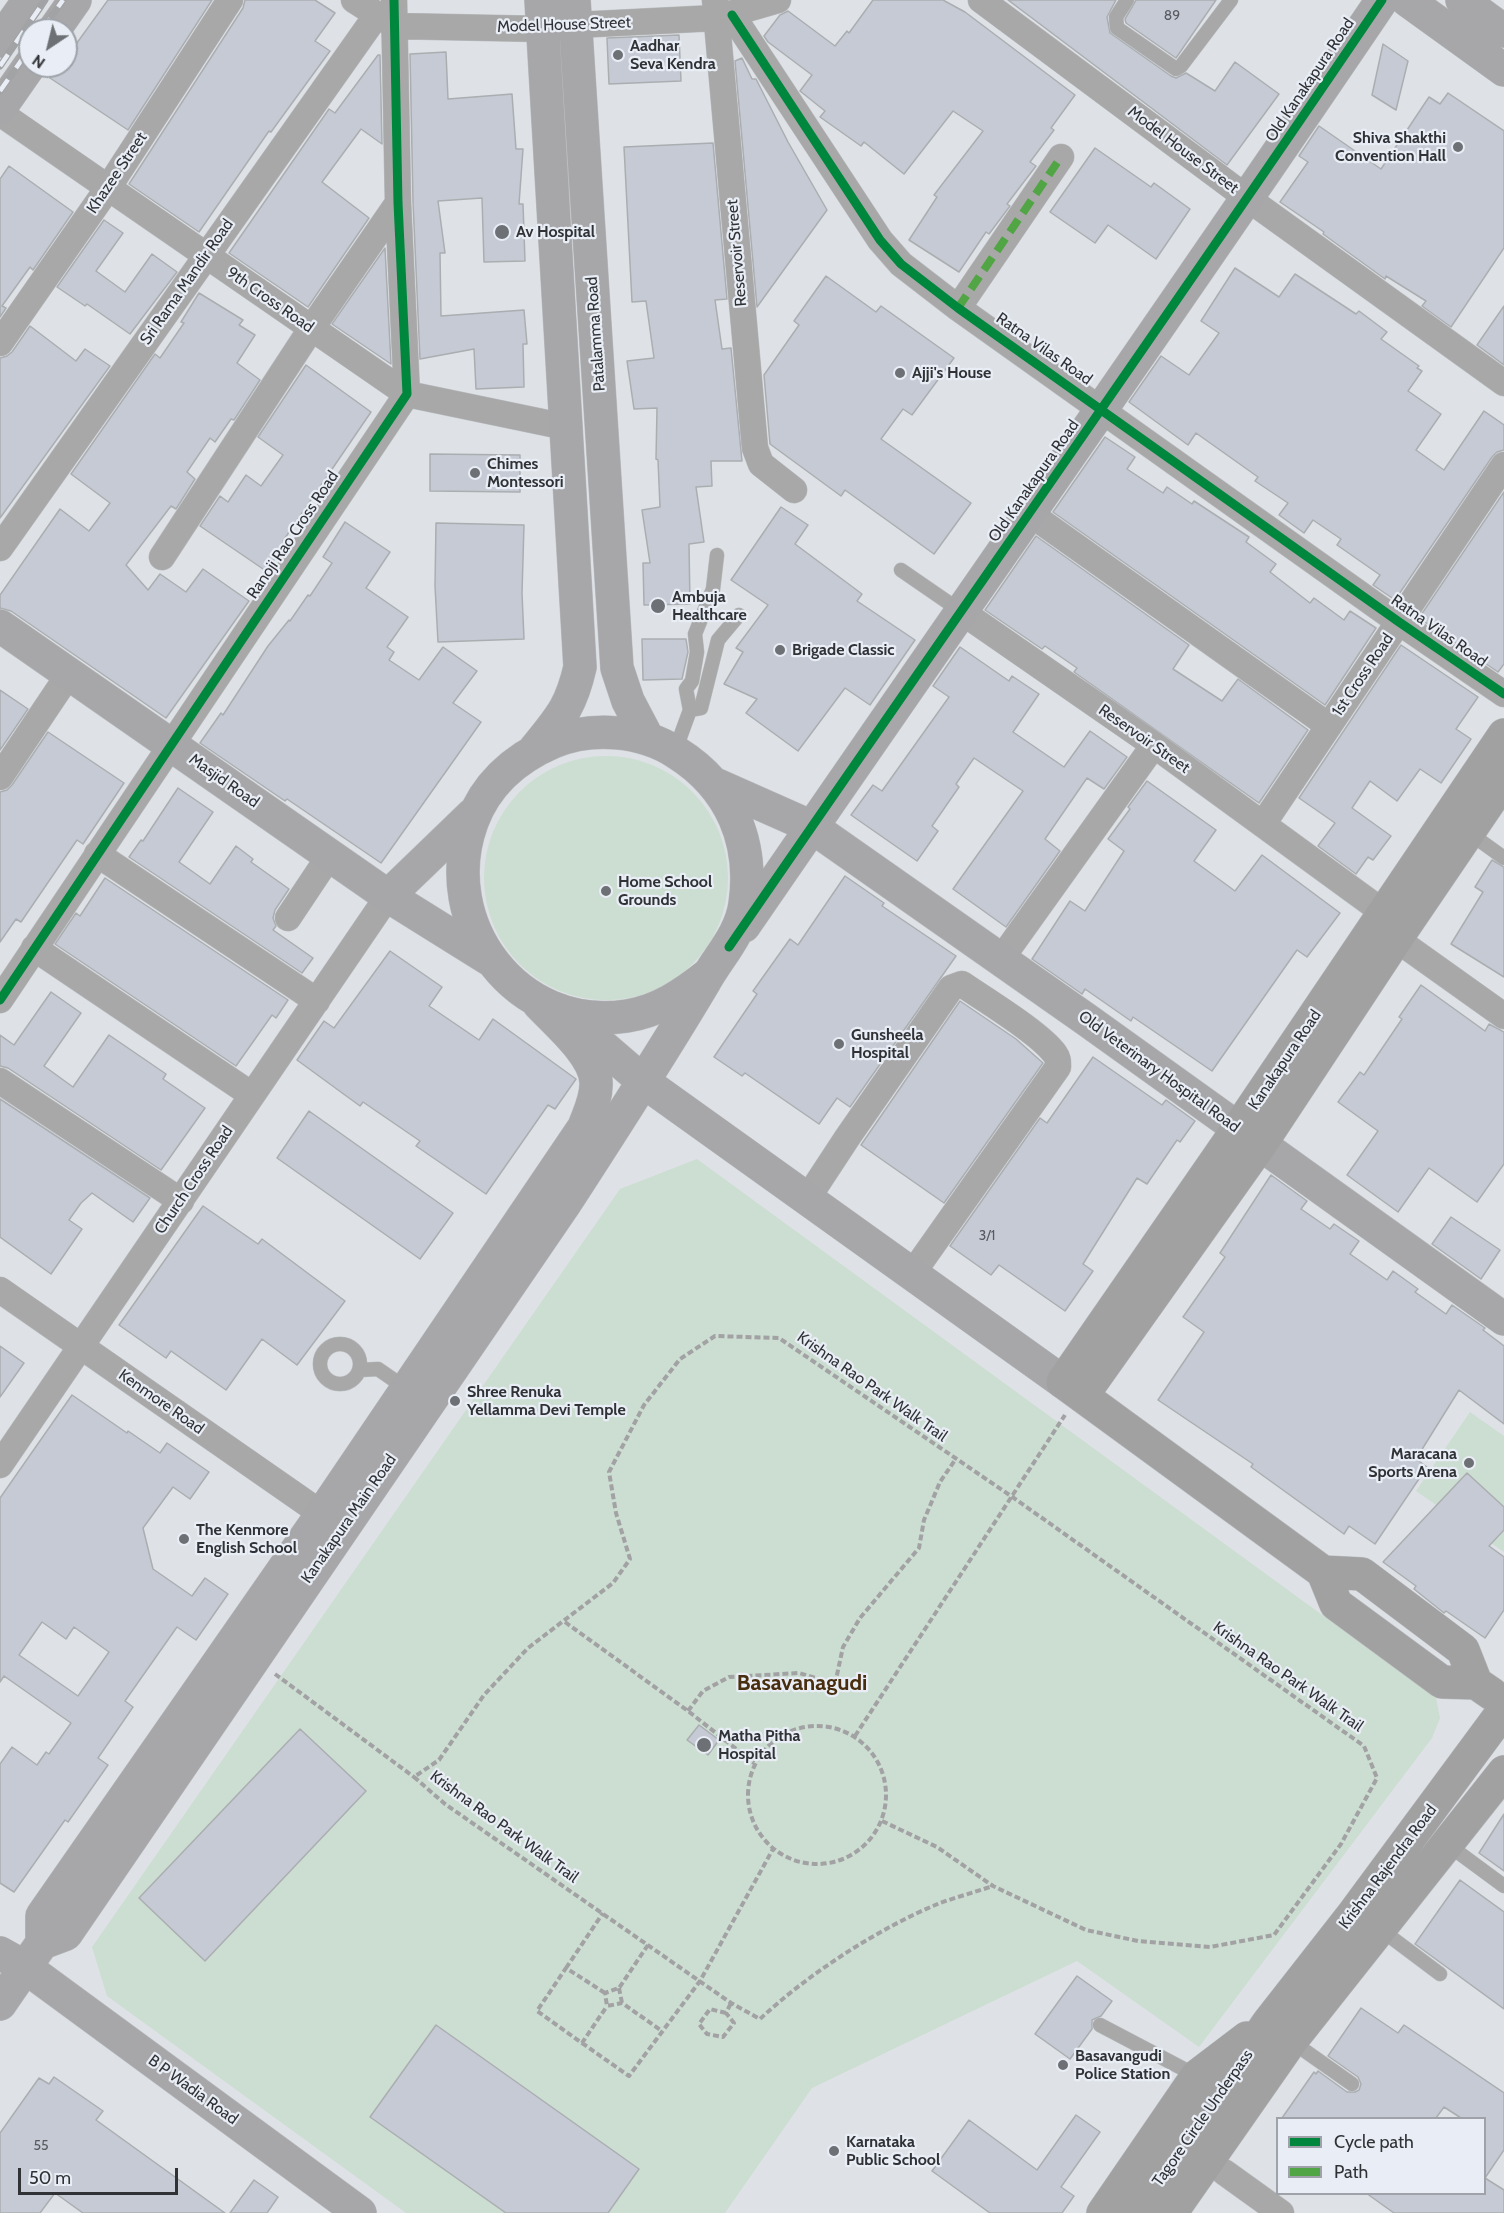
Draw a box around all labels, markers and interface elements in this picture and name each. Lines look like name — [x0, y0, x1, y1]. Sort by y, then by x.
house number: 89 — [1164, 8, 1180, 24]
street label: Model House Street — [497, 13, 631, 37]
street label: Old Kanakapura Road — [1262, 15, 1358, 145]
north arrow — [18, 18, 78, 78]
place label: Aadhar Seva Kendra — [630, 36, 716, 74]
marker: Aadhar Seva Kendra — [611, 48, 625, 62]
text: N — [28, 50, 49, 73]
street label: Model House Street — [1124, 102, 1242, 198]
place label: Shiva Shakthi Convention Hall — [1335, 128, 1446, 166]
street label: Khazee Street — [83, 129, 151, 217]
marker: Shiva Shakthi Convention Hall — [1451, 140, 1465, 154]
street label: Reservoir Street — [723, 199, 751, 307]
street label: Sri Rama Mandir Road — [136, 215, 238, 349]
place label: Av Hospital — [516, 222, 595, 242]
marker: Av Hospital — [493, 223, 511, 241]
street label: 9th Cross Road — [223, 263, 317, 337]
street label: Patalamma Road — [582, 276, 610, 392]
street label: Ratna Vilas Road — [992, 309, 1096, 389]
place label: Ajji's House — [912, 363, 991, 383]
marker: Ajji's House — [893, 366, 907, 380]
street label: Old Kanakapura Road — [985, 416, 1083, 546]
place label: Chimes Montessori — [487, 454, 563, 492]
marker: Chimes Montessori — [468, 466, 482, 480]
street label: Ranoji Rao Cross Road — [243, 467, 343, 603]
place label: Ambuja Healthcare — [672, 587, 747, 625]
street label: Ratna Vilas Road — [1387, 591, 1491, 671]
marker: Ambuja Healthcare — [649, 597, 667, 615]
street label: 1st Cross Road — [1328, 630, 1398, 720]
place label: Brigade Classic — [792, 640, 895, 660]
marker: Brigade Classic — [773, 643, 787, 657]
street label: Reservoir Street — [1095, 700, 1193, 778]
street label: Masjid Road — [185, 750, 263, 812]
place label: Home School Grounds — [618, 872, 712, 910]
marker: Home School Grounds — [599, 884, 613, 898]
street label: Kanakapura Road — [1245, 1006, 1325, 1114]
street label: Old Veterinary Hospital Road — [1075, 1007, 1243, 1137]
place label: Gunsheela Hospital — [851, 1025, 923, 1063]
marker: Gunsheela Hospital — [832, 1037, 846, 1051]
street label: Church Cross Road — [151, 1122, 237, 1238]
house number: 3/1 — [979, 1228, 995, 1244]
street label: Krishna Rao Park Walk Trail — [793, 1328, 951, 1446]
street label: Kenmore Road — [115, 1366, 207, 1438]
place label: Shree Renuka Yellamma Devi Temple — [467, 1382, 626, 1420]
marker: Shree Renuka Yellamma Devi Temple — [448, 1394, 462, 1408]
place label: Maracana Sports Arena — [1368, 1444, 1457, 1482]
street label: Kanakapura Main Road — [297, 1451, 401, 1587]
marker: Maracana Sports Arena — [1462, 1456, 1476, 1470]
place label: The Kenmore English School — [196, 1520, 297, 1558]
marker: The Kenmore English School — [177, 1532, 191, 1546]
street label: Krishna Rao Park Walk Trail — [1209, 1618, 1367, 1736]
district label: Basavanagudi — [737, 1671, 867, 1697]
place label: Matha Pitha Hospital — [718, 1726, 801, 1764]
marker: Matha Pitha Hospital — [695, 1736, 713, 1754]
street label: Krishna Rao Park Walk Trail — [426, 1767, 582, 1887]
street label: Krishna Rajendra Road — [1335, 1801, 1441, 1933]
place label: Basavangudi Police Station — [1075, 2046, 1170, 2084]
street label: Tagore Circle Underpass — [1149, 2046, 1257, 2190]
street label: B P Wadia Road — [144, 2051, 242, 2129]
marker: Basavangudi Police Station — [1056, 2058, 1070, 2072]
legend — [1276, 2117, 1486, 2195]
text: Cycle path — [1334, 2131, 1414, 2153]
place label: Karnataka Public School — [846, 2132, 940, 2170]
house number: 55 — [33, 2138, 49, 2154]
marker: Karnataka Public School — [827, 2144, 841, 2158]
scale bar — [21, 2156, 182, 2194]
text: Path — [1334, 2161, 1368, 2183]
text: 50 m — [29, 2167, 71, 2189]

